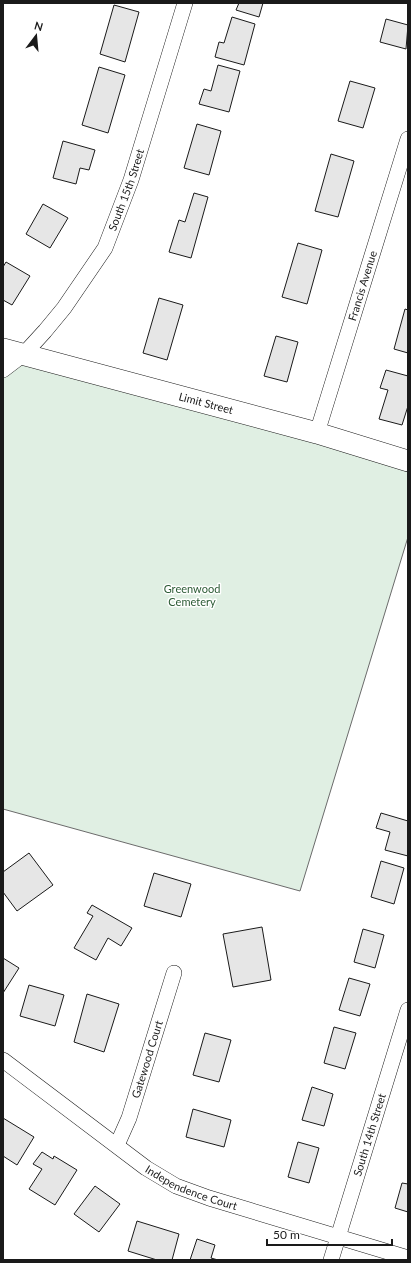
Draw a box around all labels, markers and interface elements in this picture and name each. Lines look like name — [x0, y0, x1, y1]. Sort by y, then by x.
north arrow — [16, 16, 56, 56]
text: N — [33, 18, 45, 33]
street label: South 15th Street — [105, 147, 146, 232]
street label: Francis Avenue — [345, 249, 379, 322]
street label: Limit Street — [177, 389, 235, 416]
park label: Greenwood Cemetery — [164, 582, 220, 608]
street label: Gatewood Court — [129, 1019, 165, 1100]
street label: South 14th Street — [350, 1092, 388, 1178]
street label: Independence Court — [143, 1162, 239, 1212]
scale bar — [267, 1221, 392, 1247]
text: 50 m — [273, 1227, 300, 1242]

